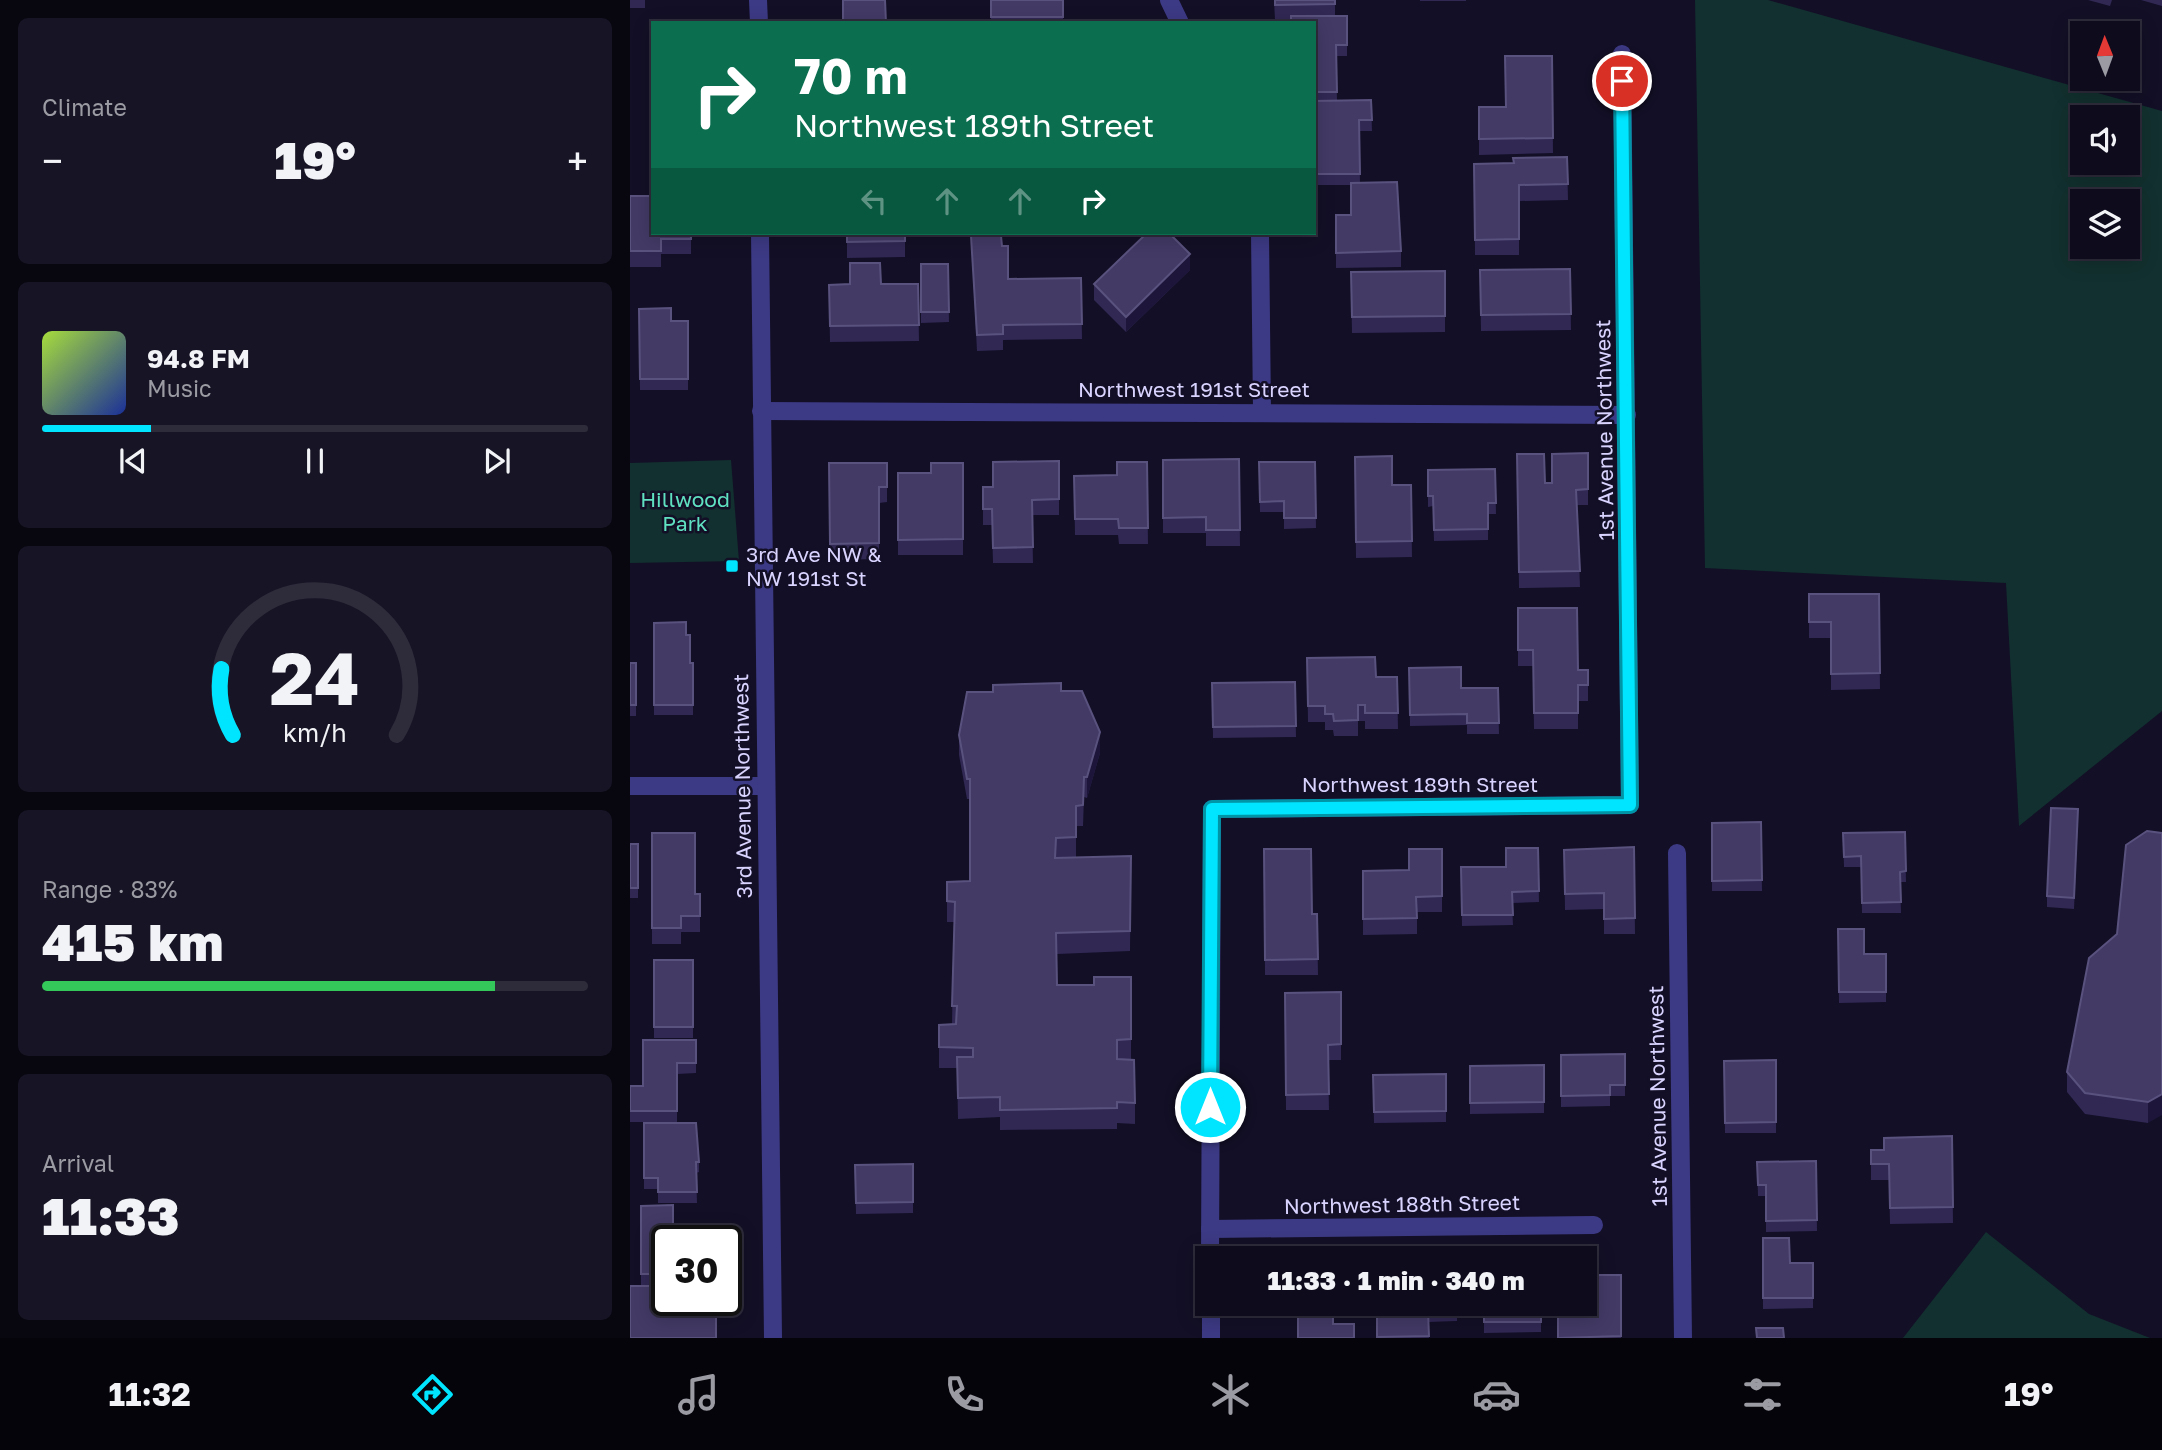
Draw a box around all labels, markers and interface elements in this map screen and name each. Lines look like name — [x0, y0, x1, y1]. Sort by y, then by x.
north arrow — [2070, 21, 2140, 91]
map controls — [2070, 21, 2140, 259]
text: 70 m — [794, 46, 908, 105]
icon: right — [679, 49, 770, 140]
pin — [1592, 51, 1652, 111]
icon: arrive — [1603, 62, 1641, 100]
text: Climate — [42, 93, 127, 121]
button: sound — [2070, 105, 2140, 175]
text: Northwest 189th Street — [794, 106, 1154, 144]
text: 19° — [274, 128, 356, 190]
text: − — [42, 138, 63, 183]
text: + — [567, 138, 588, 183]
icon: left — [855, 182, 893, 220]
icon: ahead — [928, 182, 966, 220]
icon: ahead — [1001, 182, 1039, 220]
icon: right — [1074, 182, 1112, 220]
button: layers — [2070, 189, 2140, 259]
street label: 1st Avenue Northwest — [1589, 319, 1619, 541]
text: 94.8 FM — [147, 343, 250, 374]
text: Music — [147, 374, 212, 402]
street label: Northwest 191st Street — [1078, 376, 1310, 402]
icon: previous — [114, 442, 152, 480]
icon: pause — [296, 442, 334, 480]
icon: next — [478, 442, 516, 480]
park label: Hillwood Park — [640, 486, 730, 536]
place label: 3rd Ave NW & NW 191st St — [746, 541, 881, 591]
marker: 3rd Ave NW & NW 191st St — [724, 558, 740, 574]
text: 24 — [270, 634, 360, 721]
street label: 3rd Avenue Northwest — [727, 673, 757, 899]
text: km/h — [283, 717, 347, 748]
street label: Northwest 189th Street — [1302, 771, 1538, 797]
text: Range · 83% — [42, 875, 177, 903]
text: 415 km — [42, 910, 224, 972]
street label: 1st Avenue Northwest — [1642, 985, 1672, 1207]
position arrow — [1173, 1070, 1247, 1144]
text: Arrival — [42, 1149, 114, 1177]
text: 11:33 — [42, 1184, 180, 1246]
street label: Northwest 188th Street — [1284, 1189, 1520, 1219]
speed limit sign: 30 — [651, 1225, 742, 1316]
text: 11:33 · 1 min · 340 m — [1267, 1265, 1525, 1296]
icon: directions — [408, 1370, 457, 1419]
icon: music — [674, 1370, 723, 1419]
icon: phone — [940, 1370, 989, 1419]
icon: climate — [1206, 1370, 1255, 1419]
icon: car — [1472, 1370, 1521, 1419]
icon: filters — [1738, 1370, 1787, 1419]
text: 11:32 — [109, 1375, 191, 1413]
text: 19° — [2004, 1375, 2053, 1413]

